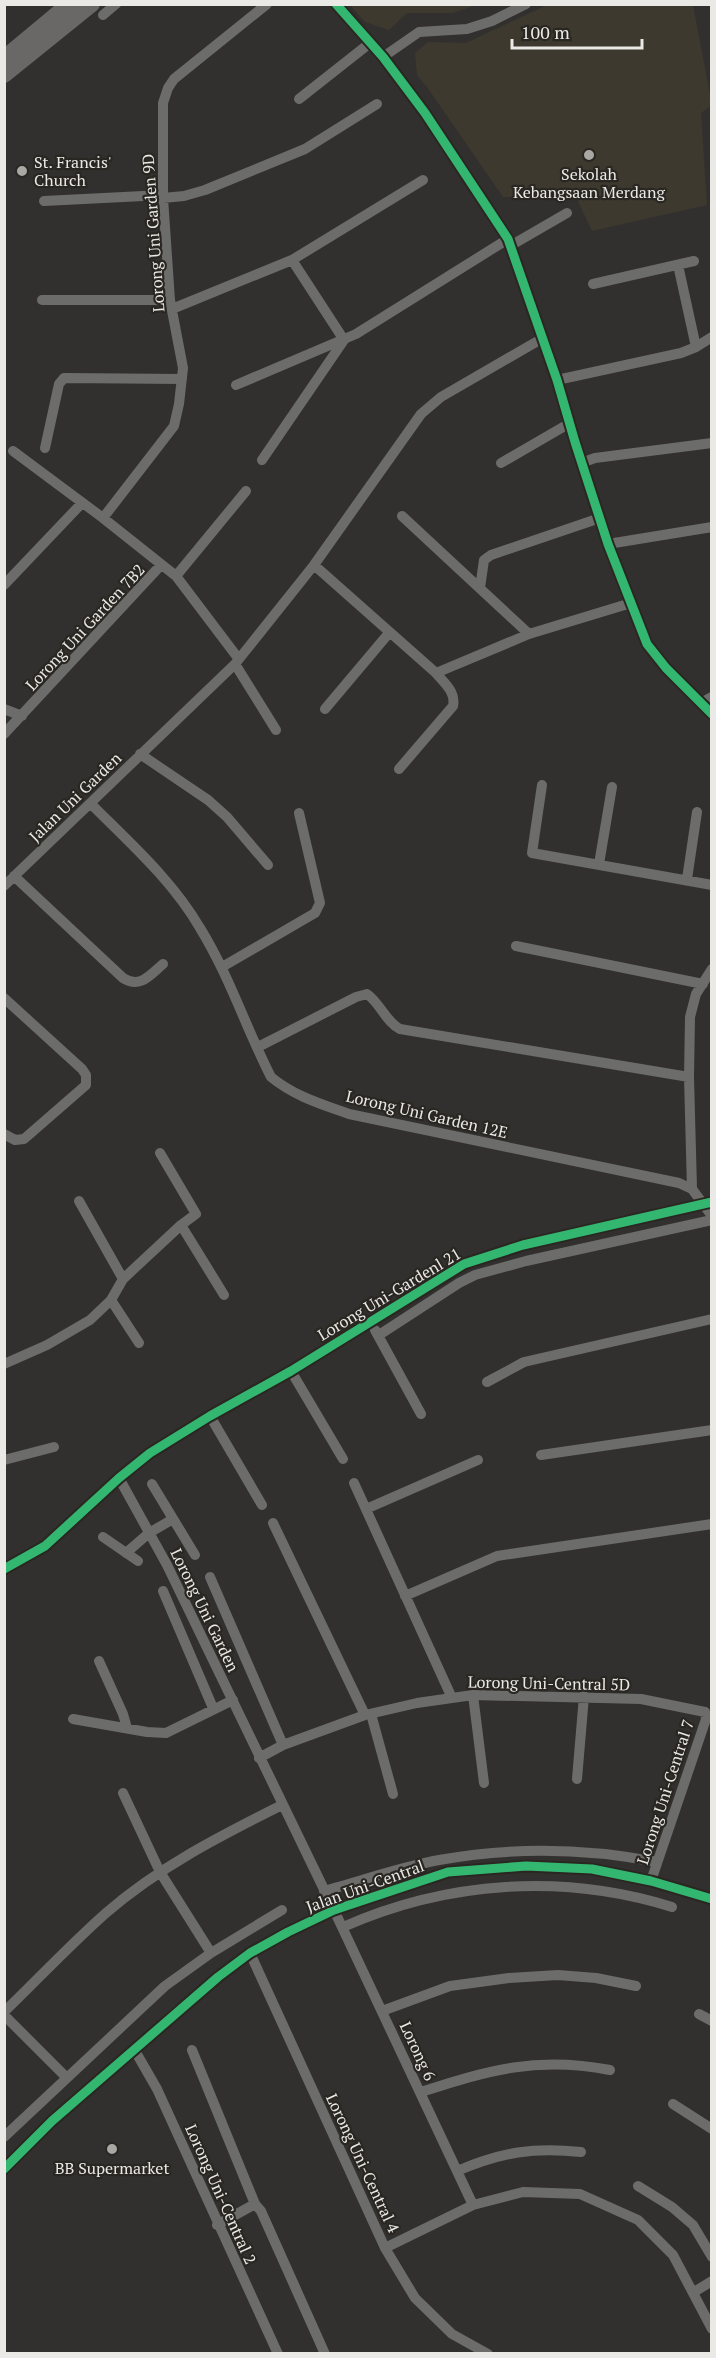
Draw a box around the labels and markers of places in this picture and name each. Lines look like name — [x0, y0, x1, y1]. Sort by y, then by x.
marker: Sekolah Kebangsaan Merdang — [582, 148, 596, 162]
place label: St. Francis' Church — [34, 151, 111, 191]
place label: Sekolah Kebangsaan Merdang — [513, 163, 665, 203]
marker: St. Francis' Church — [15, 164, 29, 178]
marker: BB Supermarket — [105, 2142, 119, 2156]
place label: BB Supermarket — [55, 2157, 169, 2179]

